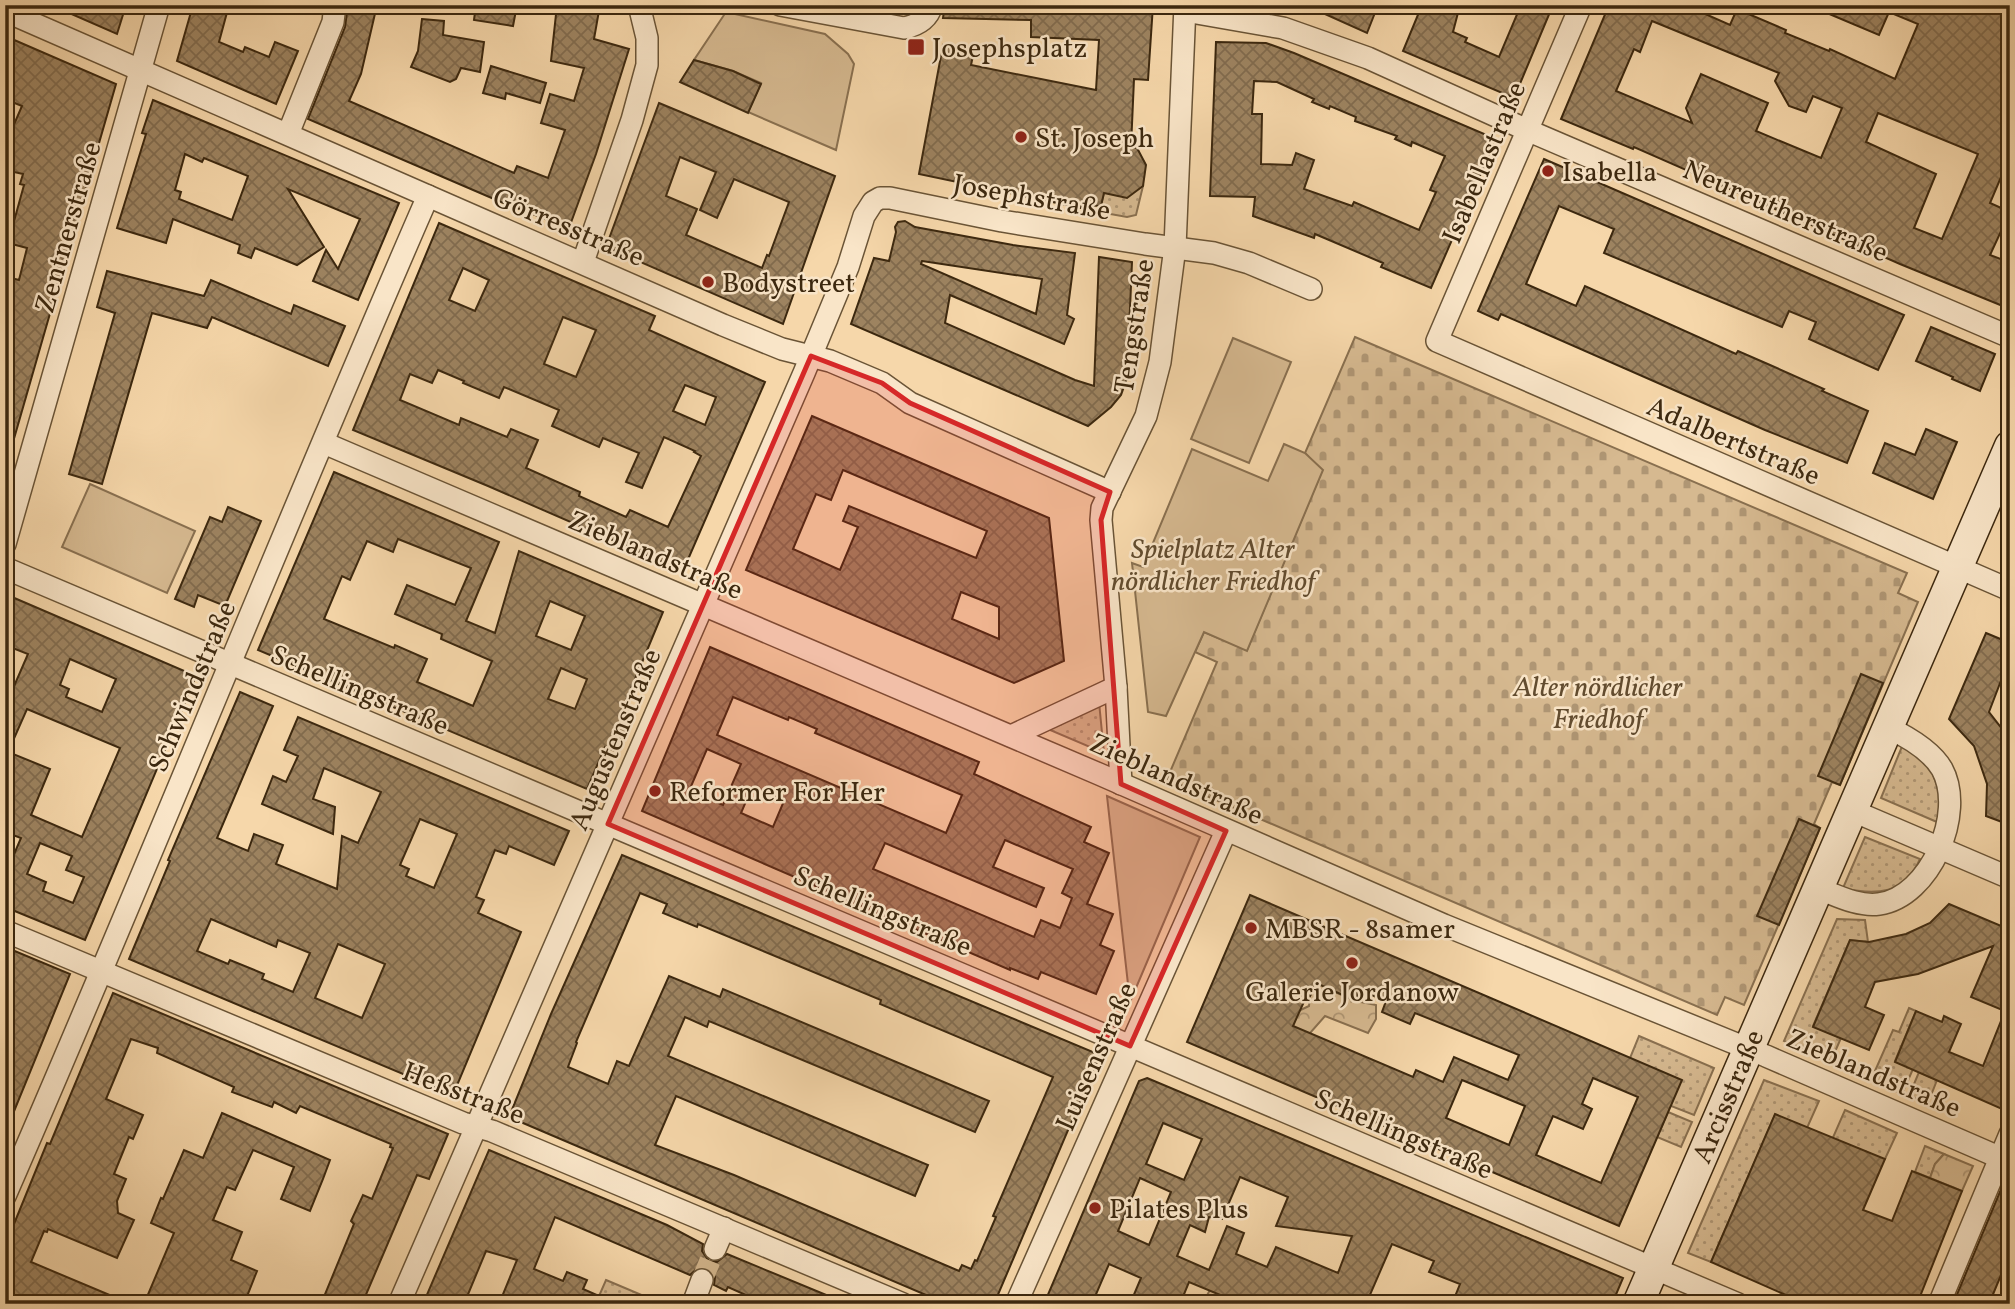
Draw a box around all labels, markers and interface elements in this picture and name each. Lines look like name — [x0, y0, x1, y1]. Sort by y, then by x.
place label: Josephsplatz — [932, 30, 1087, 69]
marker: Josephsplatz — [906, 37, 926, 57]
street label: Isabellastraße — [1434, 76, 1537, 250]
place label: St. Joseph — [1035, 120, 1154, 159]
marker: St. Joseph — [1013, 129, 1029, 145]
street label: Zentnerstraße — [26, 137, 113, 318]
street label: Neureutherstraße — [1676, 151, 1894, 273]
place label: Isabella — [1562, 154, 1657, 193]
marker: Isabella — [1540, 163, 1556, 179]
street label: Josephstraße — [950, 165, 1113, 231]
street label: Görresstraße — [486, 179, 650, 278]
street label: Tengstraße — [1106, 256, 1165, 397]
place label: Bodystreet — [722, 265, 855, 304]
marker: Bodystreet — [700, 274, 716, 290]
street label: Adalbertstraße — [1640, 388, 1826, 496]
street label: Zieblandstraße — [561, 502, 749, 611]
park label: Spielplatz Alter nördlicher Friedhof — [1111, 531, 1320, 602]
street label: Schwindstraße — [140, 595, 247, 779]
street label: Schellingstraße — [264, 636, 455, 747]
street label: Augustenstraße — [560, 643, 672, 837]
park label: Alter nördlicher Friedhof — [1512, 669, 1683, 740]
street label: Zieblandstraße — [1083, 724, 1269, 836]
place label: Reformer For Her — [669, 774, 885, 813]
marker: Reformer For Her — [647, 783, 663, 799]
street label: Schellingstraße — [787, 857, 978, 968]
place label: MBSR - 8samer — [1265, 911, 1455, 950]
marker: MBSR - 8samer — [1243, 920, 1259, 936]
marker: Galerie Jordanow — [1344, 955, 1360, 971]
place label: Galerie Jordanow — [1245, 974, 1459, 1013]
street label: Luisenstraße — [1047, 976, 1148, 1138]
street label: Zieblandstraße — [1779, 1020, 1967, 1129]
street label: Arcisstraße — [1684, 1024, 1775, 1170]
street label: Heßstraße — [396, 1053, 530, 1136]
street label: Schellingstraße — [1308, 1080, 1499, 1191]
place label: Pilates Plus — [1109, 1191, 1248, 1230]
marker: Pilates Plus — [1087, 1200, 1103, 1216]

